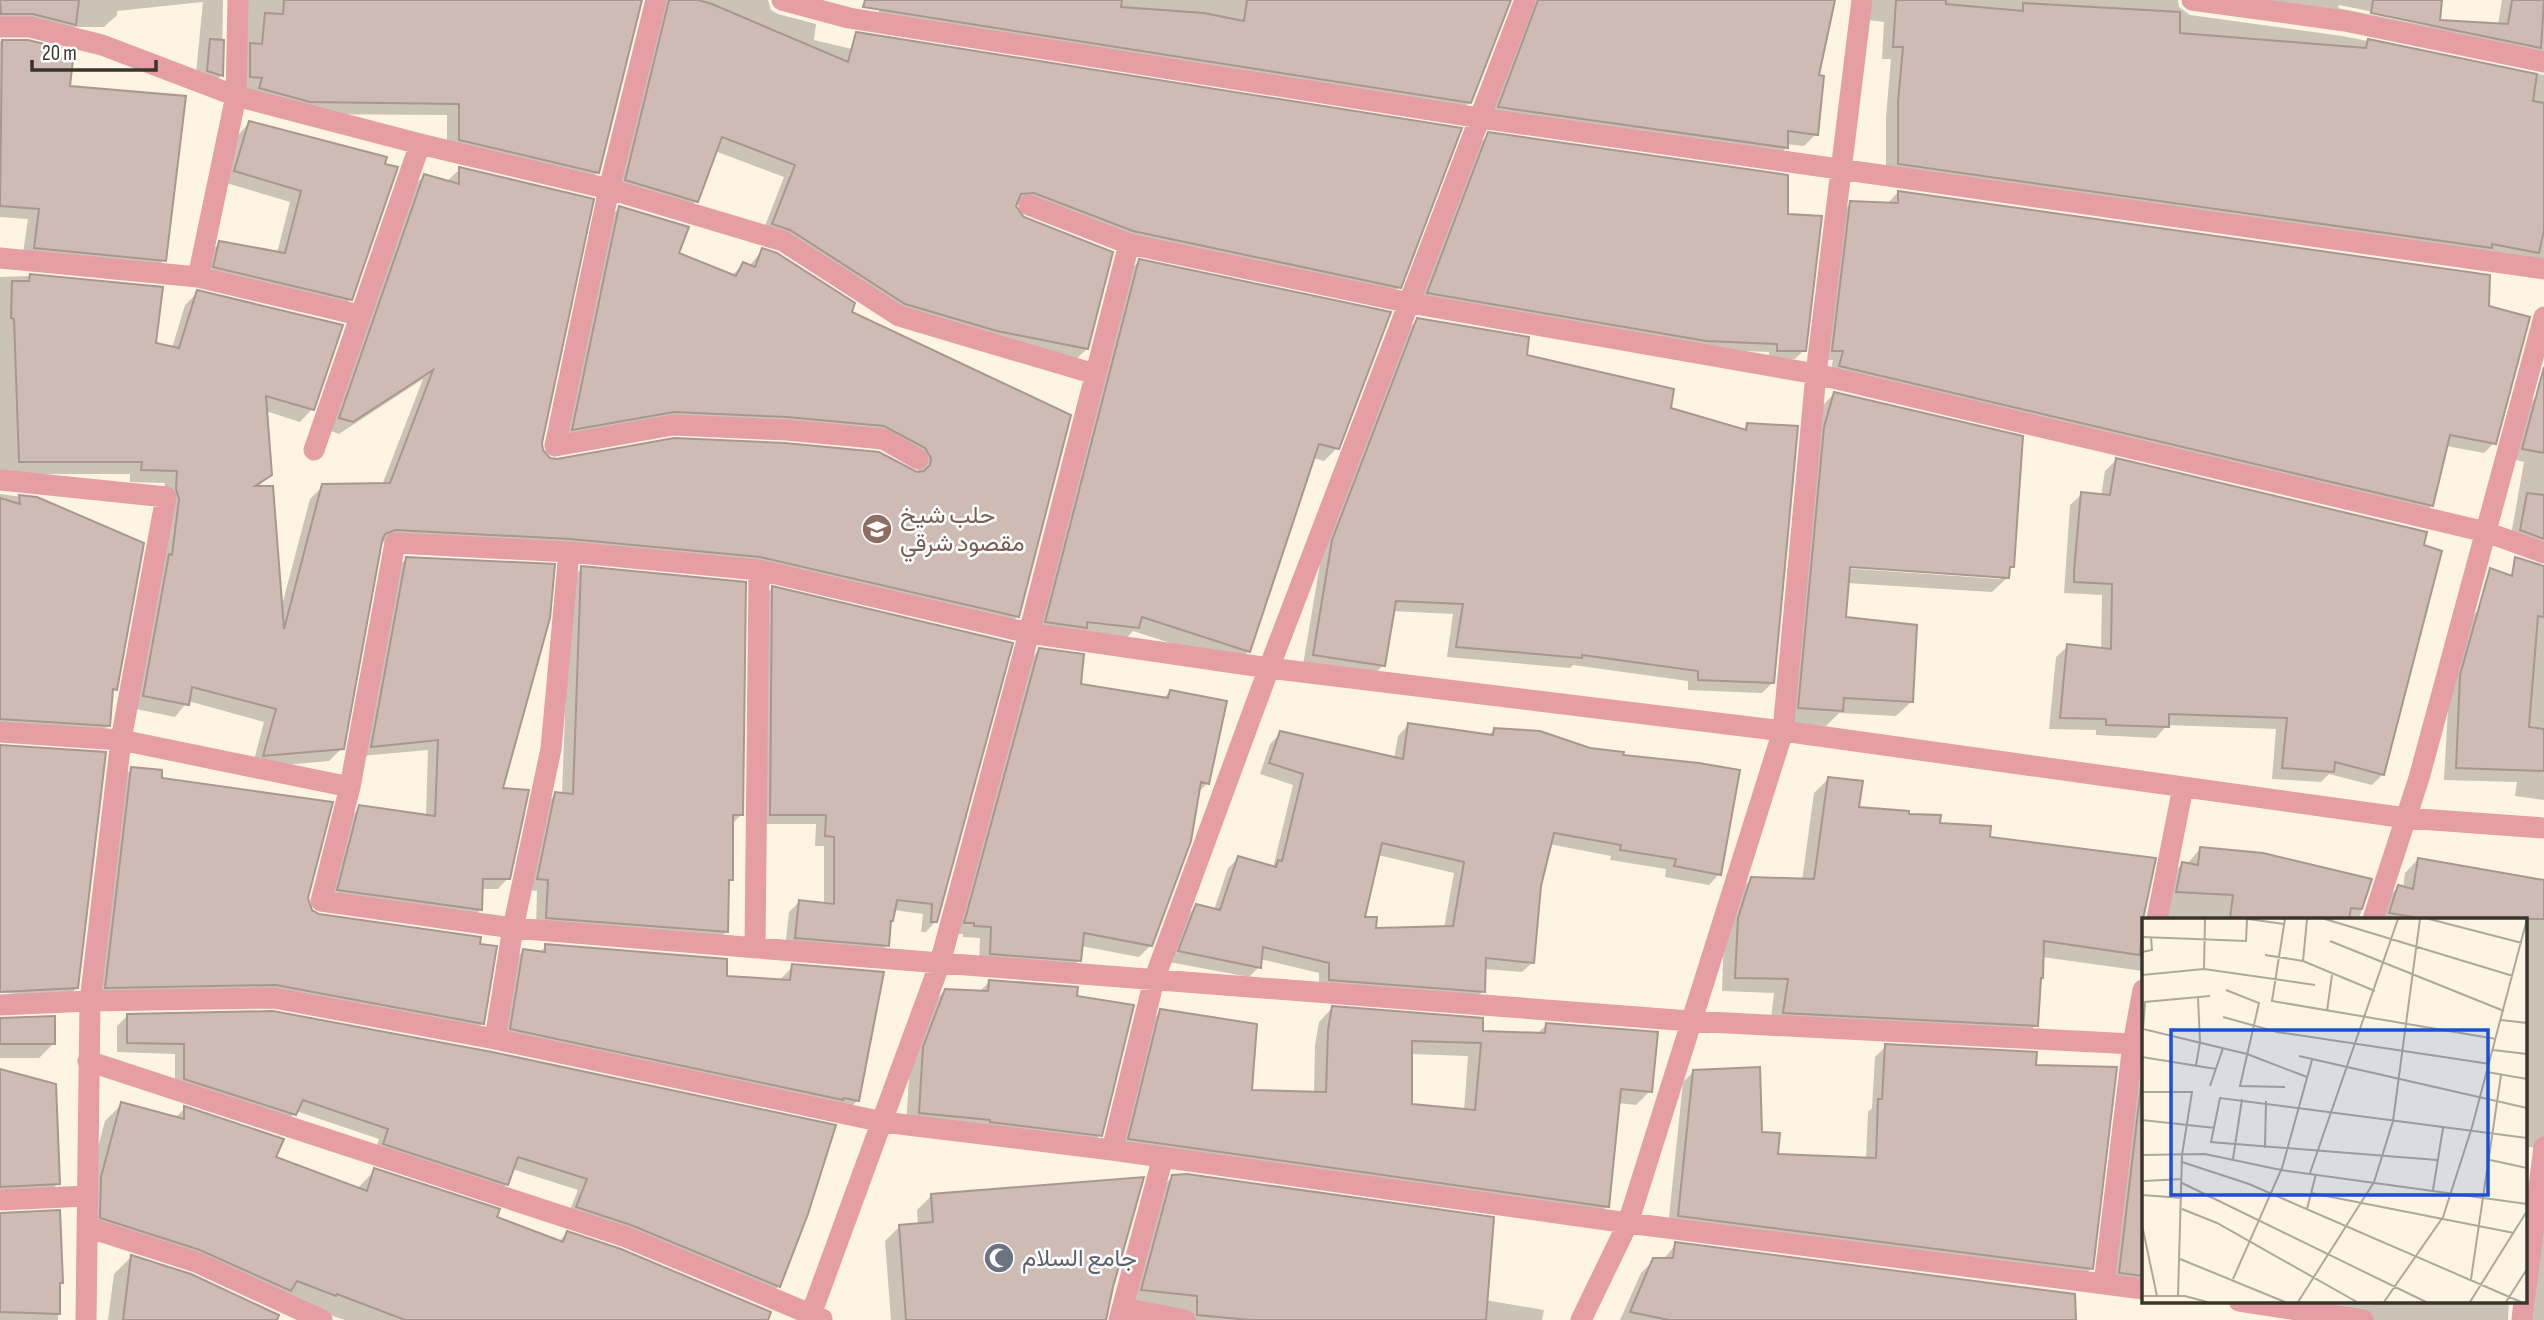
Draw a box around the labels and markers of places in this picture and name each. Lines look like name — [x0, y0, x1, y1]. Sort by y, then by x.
place label: حلب شيخ مقصود شرقي — [900, 501, 1024, 562]
school or university icon: حلب شيخ مقصود شرقي — [860, 512, 894, 546]
mosque icon: جامع السلام — [982, 1241, 1016, 1275]
place label: جامع السلام — [1022, 1244, 1137, 1275]

